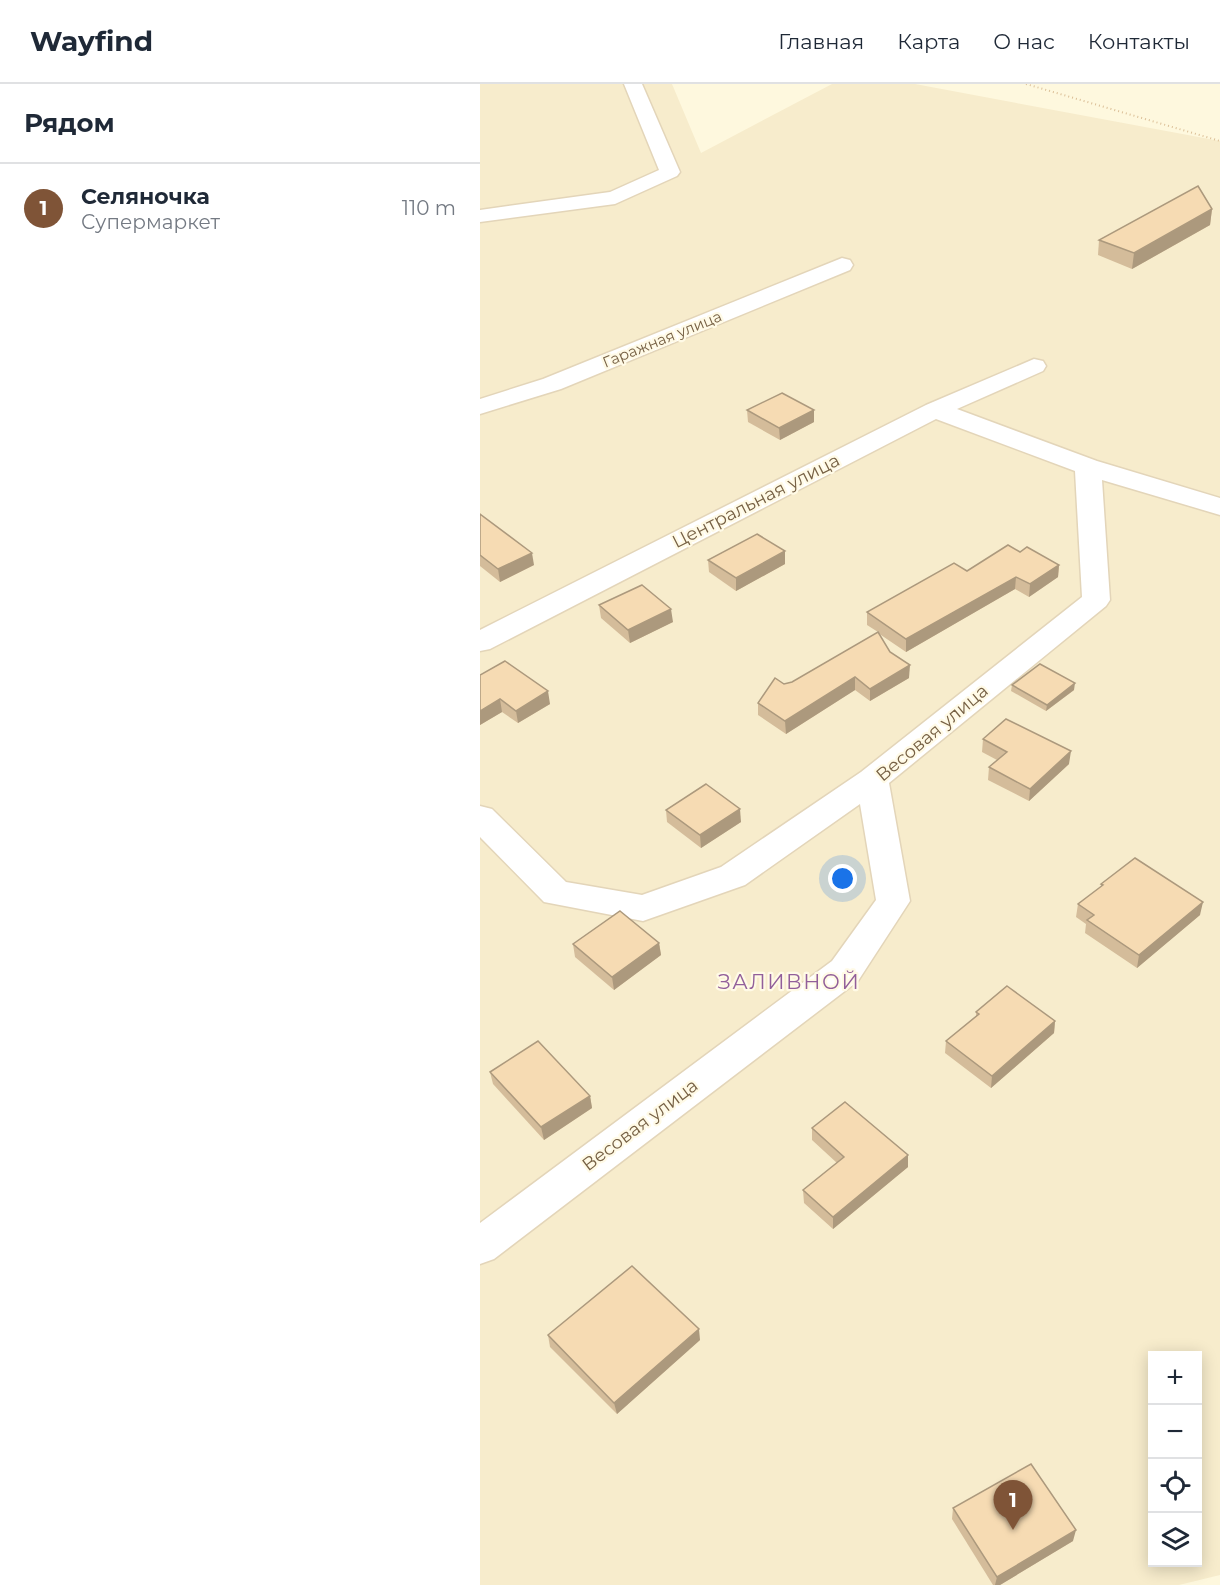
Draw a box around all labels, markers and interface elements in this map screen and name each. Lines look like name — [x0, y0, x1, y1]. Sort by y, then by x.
text: Wayfind — [30, 24, 153, 58]
text: Главная — [778, 29, 864, 54]
text: Карта — [897, 29, 960, 54]
text: О нас — [993, 29, 1055, 54]
text: Контакты — [1088, 29, 1190, 54]
text: Рядом — [24, 107, 115, 139]
text: Селяночка — [81, 183, 210, 210]
text: 1 — [40, 196, 47, 220]
text: 110 m — [402, 196, 456, 220]
text: Супермаркет — [81, 210, 220, 234]
street label: Гаражная улица — [600, 306, 724, 372]
street label: Центральная улица — [669, 449, 843, 553]
street label: Весовая улица — [872, 680, 992, 786]
your location — [828, 864, 857, 893]
district label: ЗАЛИВНОЙ — [718, 969, 860, 994]
street label: Весовая улица — [578, 1074, 702, 1176]
map controls — [1148, 1351, 1202, 1567]
button: + — [1148, 1351, 1202, 1405]
button: − — [1148, 1405, 1202, 1459]
button: locate — [1148, 1459, 1202, 1513]
pin: 1 — [994, 1480, 1032, 1530]
button: layers — [1148, 1513, 1202, 1567]

